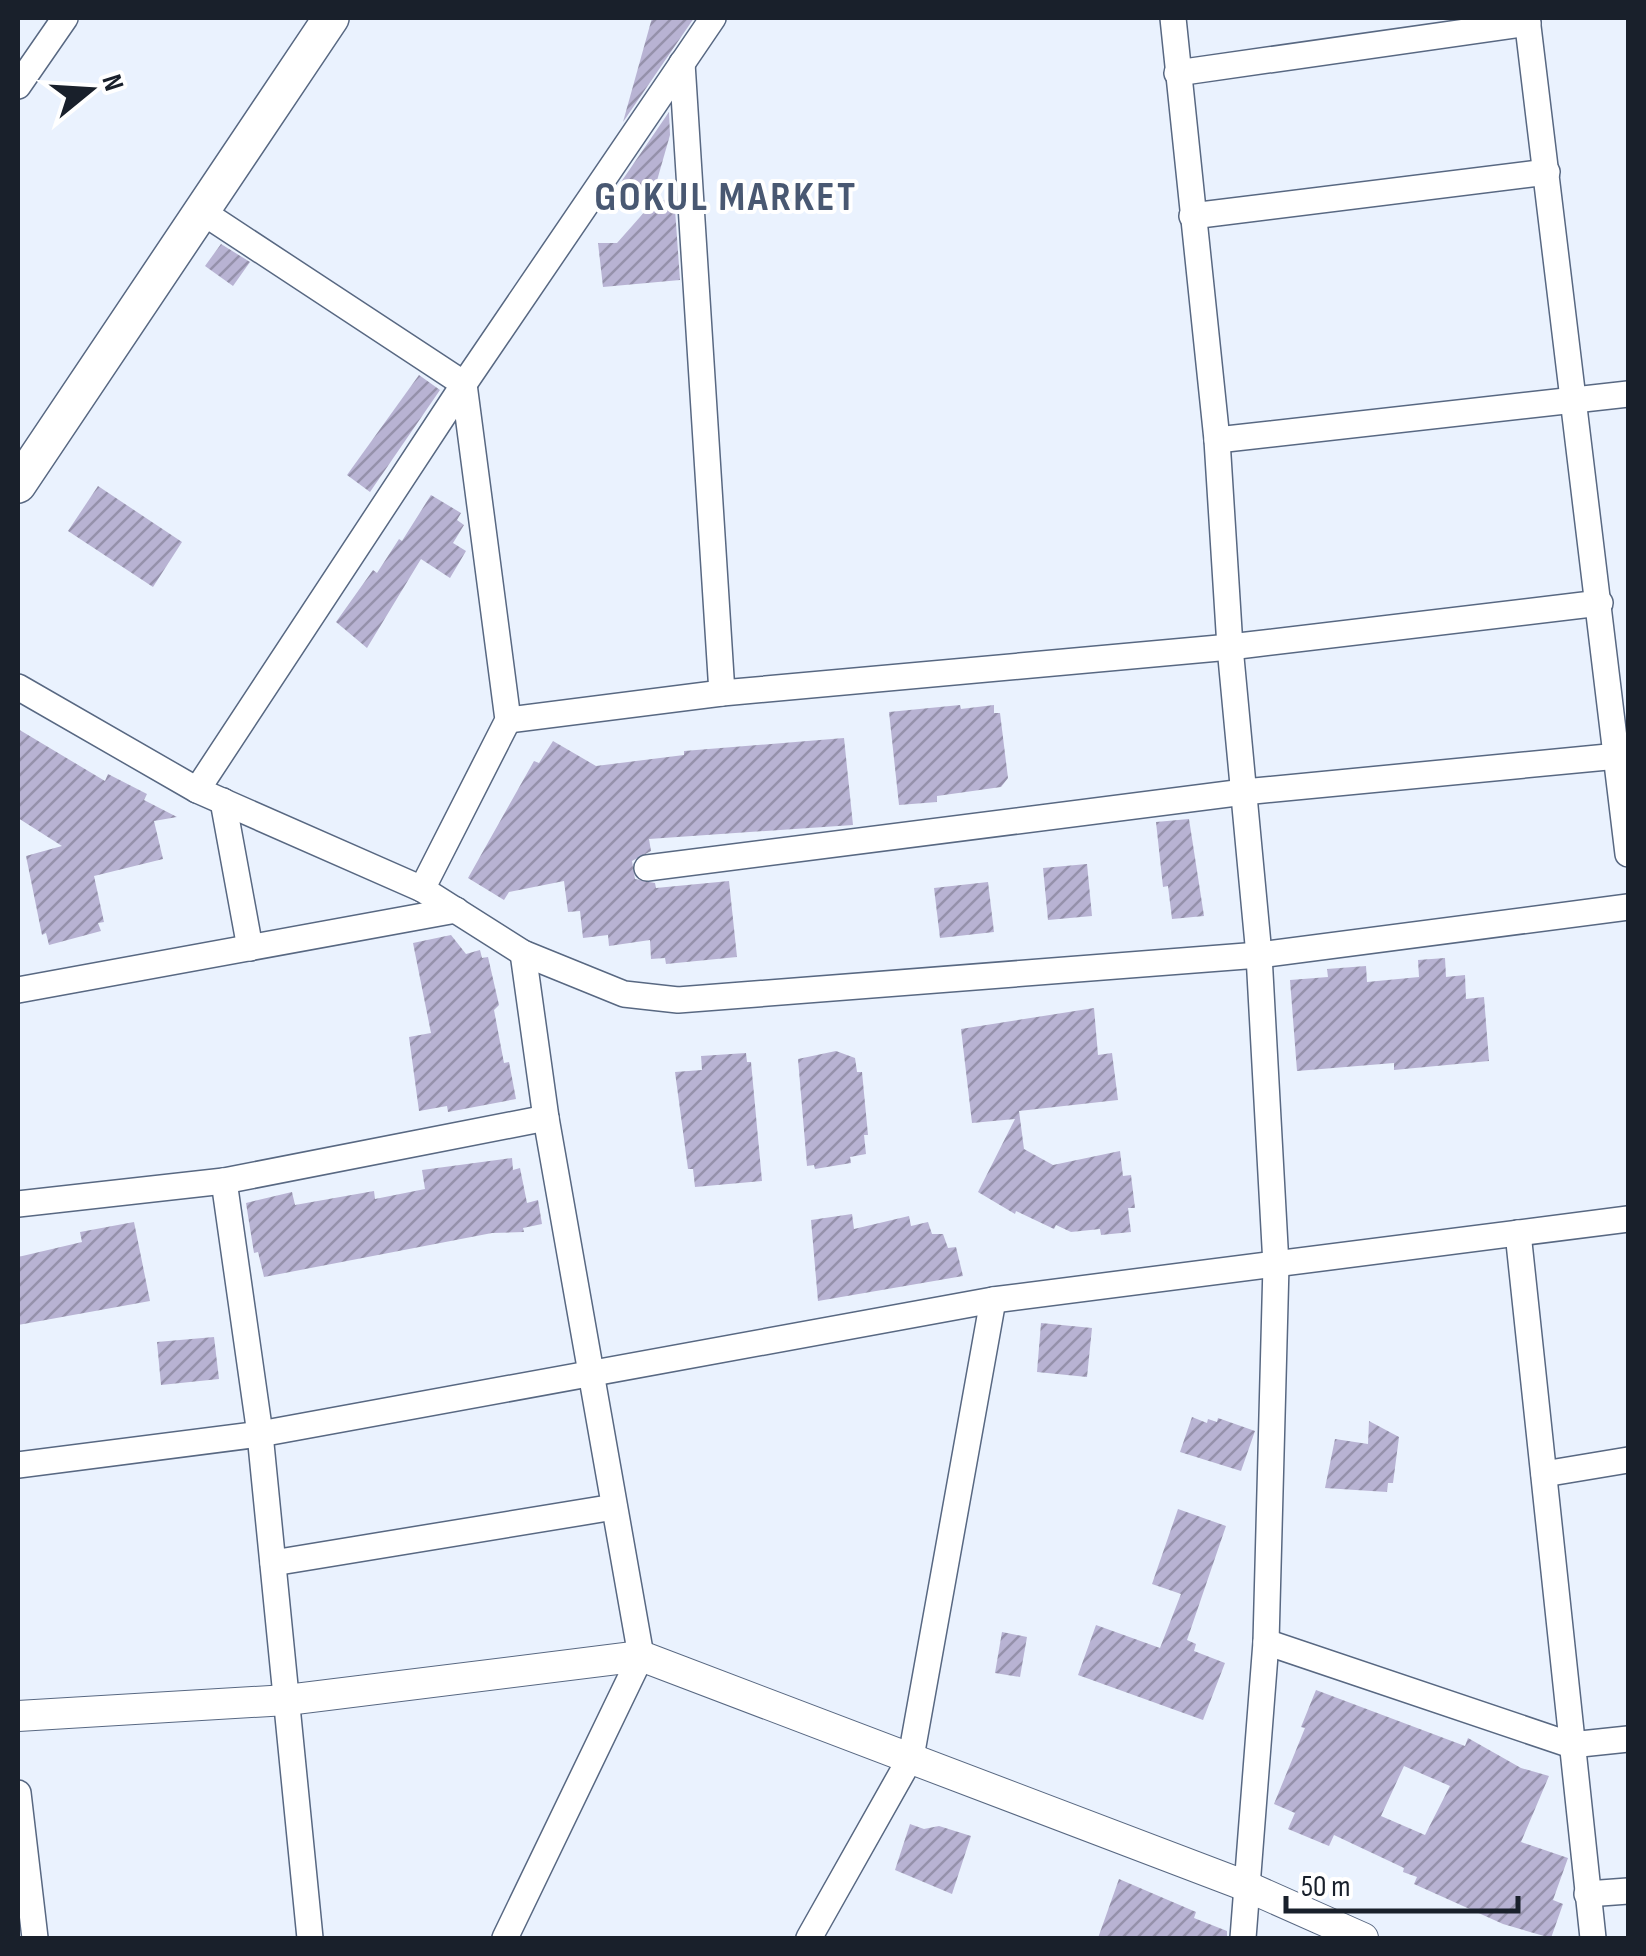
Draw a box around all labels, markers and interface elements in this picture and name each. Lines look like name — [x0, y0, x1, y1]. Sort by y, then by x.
north arrow — [40, 40, 140, 140]
text: N — [94, 71, 130, 95]
district label: GOKUL MARKET — [594, 172, 858, 223]
scale bar — [1286, 1851, 1518, 1913]
text: 50 m — [1301, 1869, 1350, 1905]

